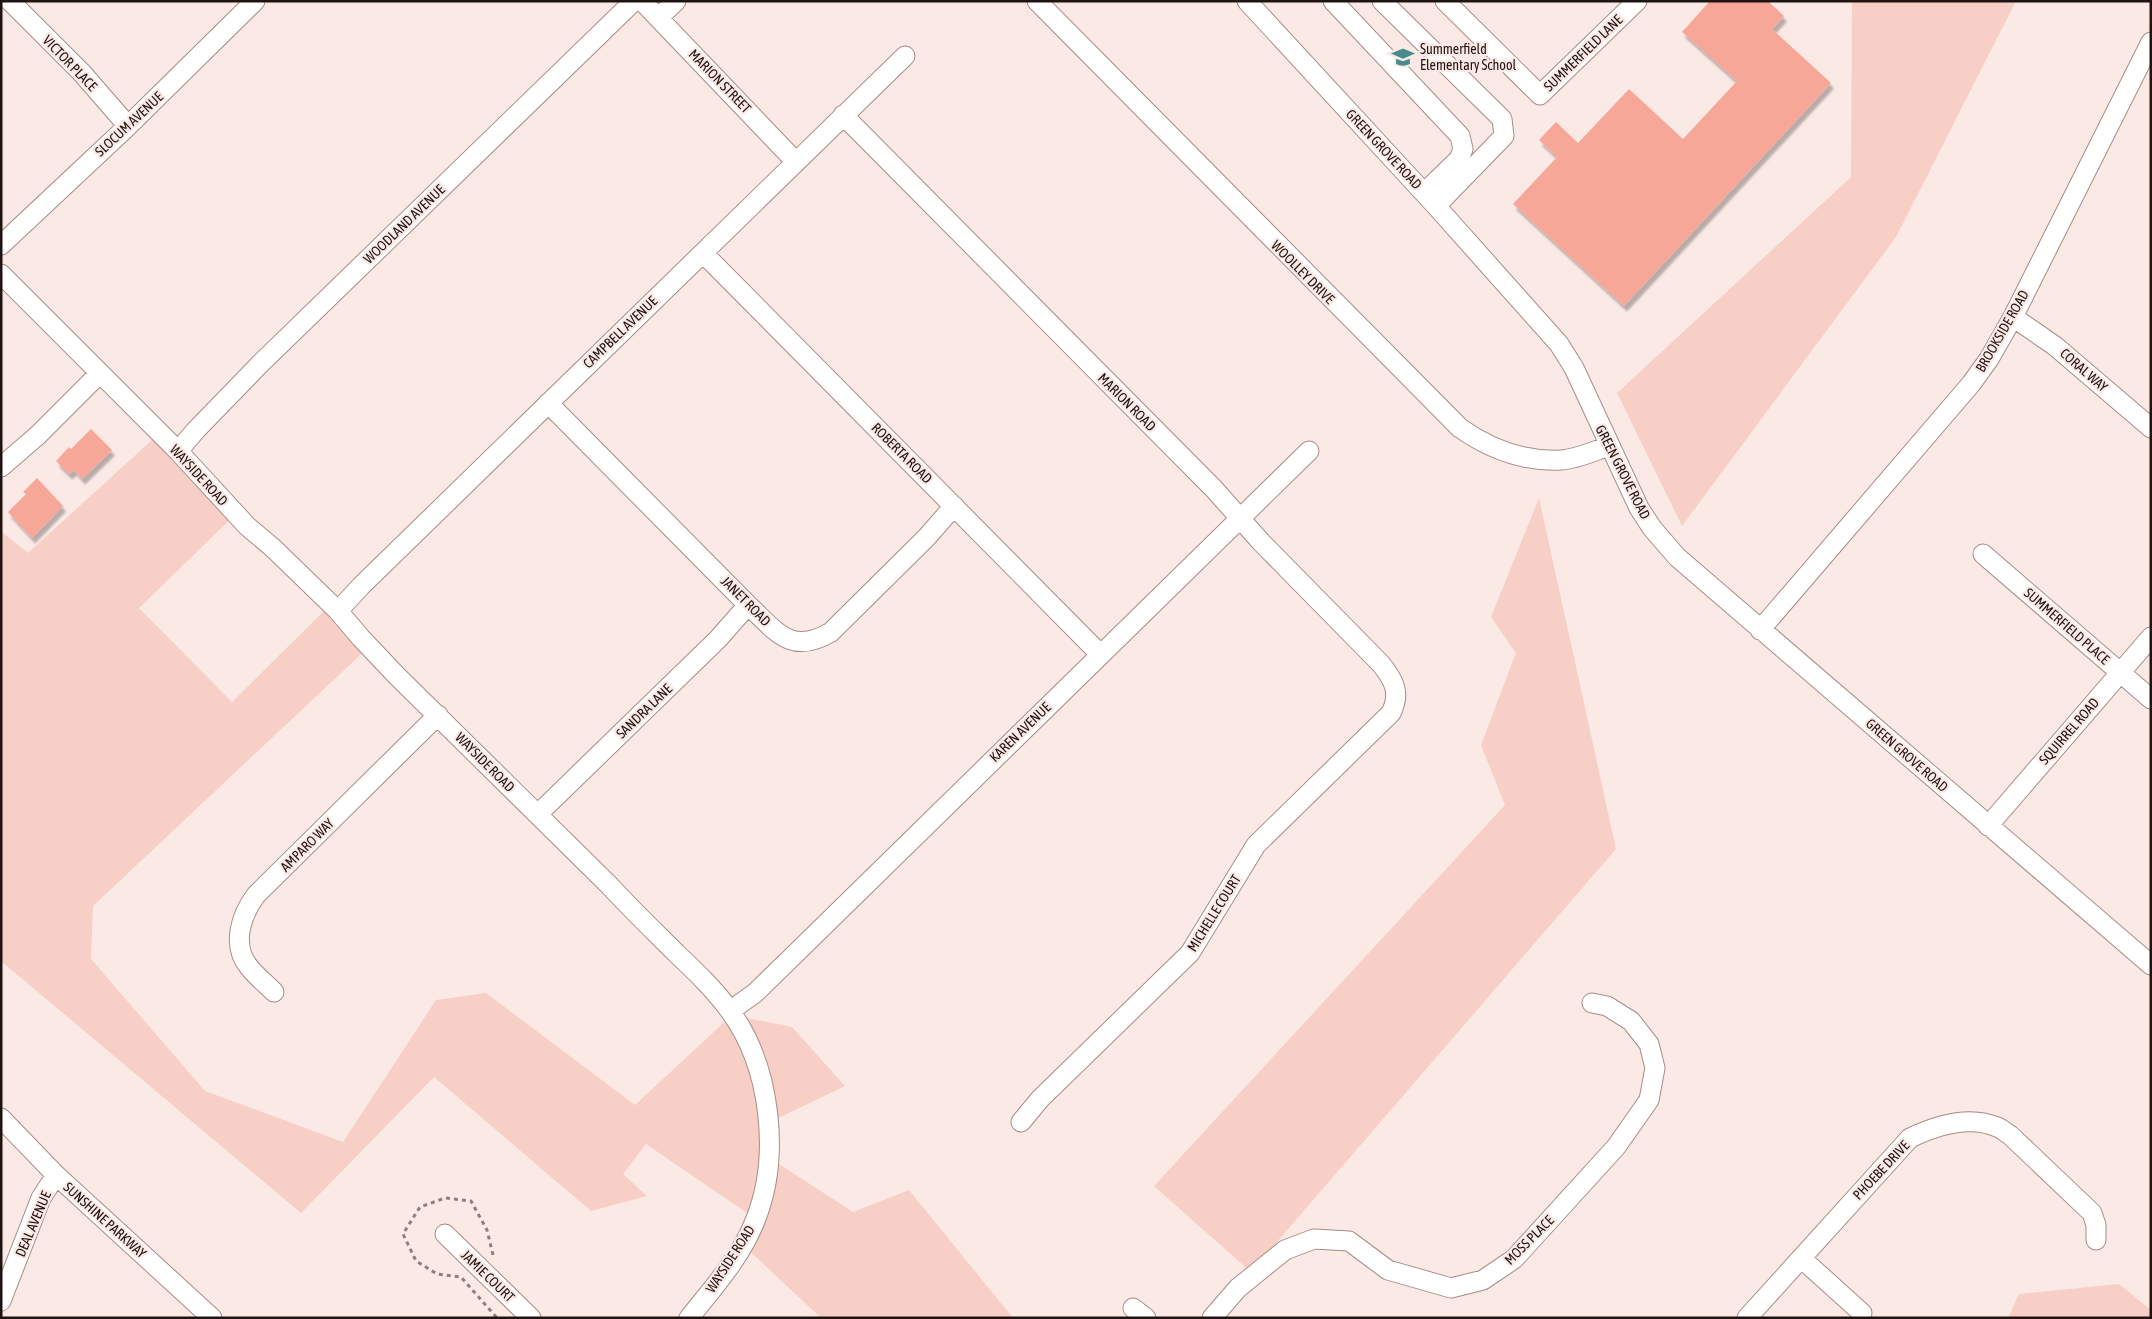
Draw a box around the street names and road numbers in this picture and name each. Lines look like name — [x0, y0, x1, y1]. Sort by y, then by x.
street label: SUMMERFIELD LANE — [1540, 12, 1626, 94]
street label: VICTOR PLACE — [40, 32, 100, 94]
street label: MARION STREET — [686, 46, 754, 116]
street label: SLOCUM AVENUE — [92, 88, 166, 160]
street label: GREEN GROVE ROAD — [1343, 106, 1425, 192]
street label: WOODLAND AVENUE — [360, 181, 448, 267]
street label: WOOLLEY DRIVE — [1268, 237, 1338, 307]
street label: BROOKSIDE ROAD — [1972, 287, 2032, 375]
street label: CAMPBELL AVENUE — [580, 293, 660, 371]
street label: CORAL WAY — [2057, 345, 2112, 395]
street label: MARION ROAD — [1095, 370, 1159, 434]
street label: ROBERTA ROAD — [869, 420, 936, 487]
street label: GREEN GROVE ROAD — [1592, 422, 1654, 522]
street label: WAYSIDE ROAD — [167, 441, 231, 509]
street label: JANET ROAD — [718, 573, 774, 629]
street label: SUMMERFIELD PLACE — [2021, 585, 2113, 667]
street label: SANDRA LANE — [613, 681, 675, 741]
street label: SQUIRREL ROAD — [2036, 694, 2102, 768]
street label: KAREN AVENUE — [986, 699, 1054, 765]
street label: GREEN GROVE ROAD — [1863, 715, 1951, 795]
street label: WAYSIDE ROAD — [452, 729, 518, 795]
street label: AMPARO WAY — [277, 815, 337, 875]
street label: MICHELLE COURT — [1184, 872, 1244, 954]
street label: PHOEBE DRIVE — [1850, 1137, 1912, 1203]
street label: SUNSHINE PARKWAY — [60, 1179, 150, 1262]
street label: DEAL AVENUE — [12, 1189, 54, 1259]
street label: MOSS PLACE — [1501, 1212, 1557, 1268]
street label: WAYSIDE ROAD — [702, 1222, 758, 1296]
street label: JAMIE COURT — [458, 1247, 518, 1305]

